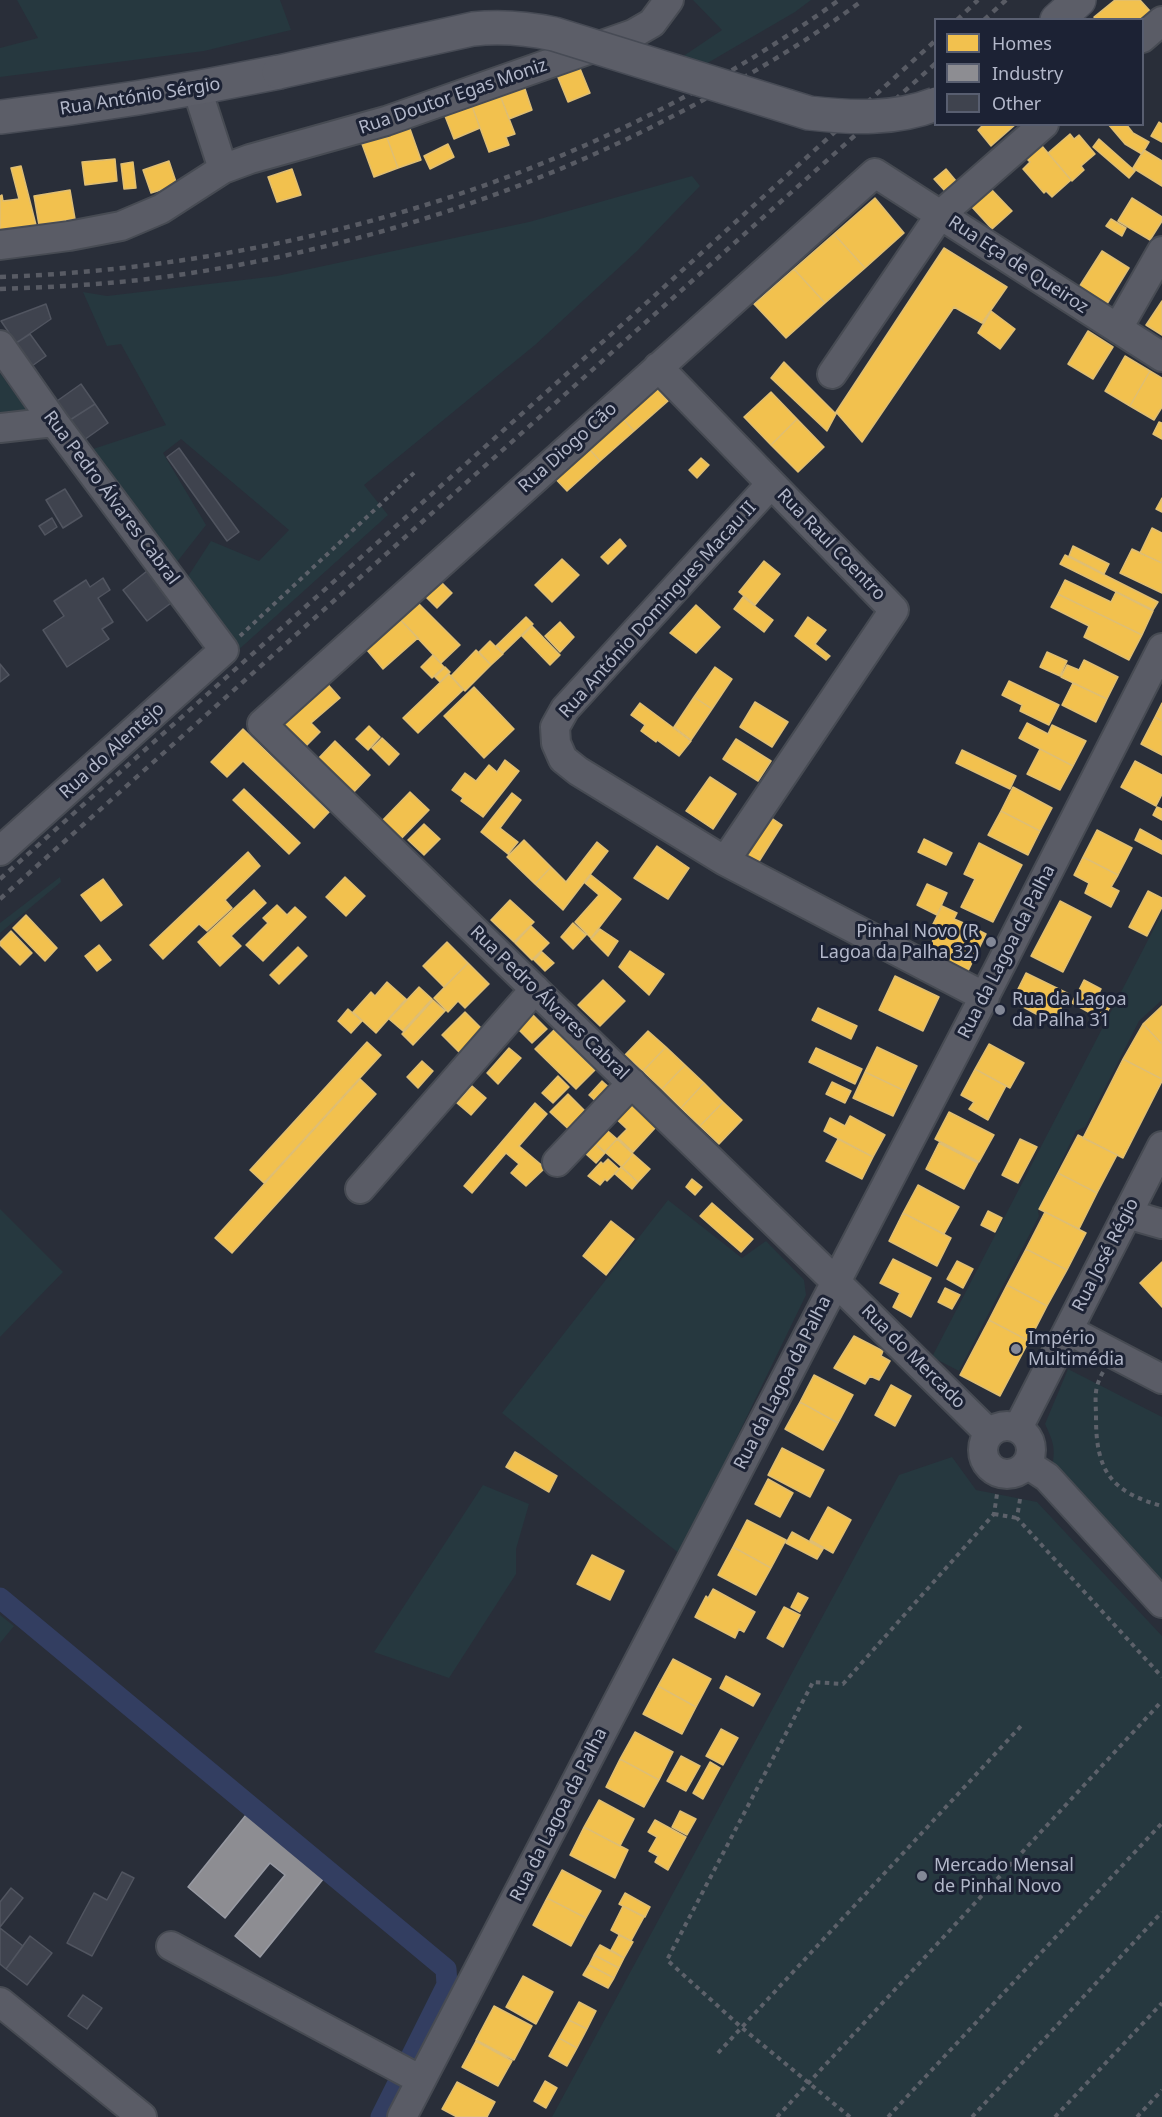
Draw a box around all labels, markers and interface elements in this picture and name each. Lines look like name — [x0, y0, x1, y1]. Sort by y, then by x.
legend — [934, 18, 1144, 126]
text: Homes — [992, 31, 1052, 55]
street label: Rua Doutor Egas Moniz — [356, 55, 550, 139]
text: Industry — [992, 61, 1063, 85]
street label: Rua António Sérgio — [58, 74, 222, 120]
text: Other — [992, 91, 1041, 115]
street label: Rua Eça de Queiroz — [944, 212, 1092, 318]
street label: Rua Diogo Cão — [514, 398, 622, 498]
street label: Rua Pedro Álvares Cabral — [39, 407, 183, 589]
street label: Rua Raul Coentro — [772, 485, 890, 605]
street label: Rua António Domingues Macau II — [555, 497, 761, 723]
street label: Rua do Alentejo — [55, 698, 169, 804]
street label: Rua da Lagoa da Palha — [954, 862, 1060, 1042]
place label: Pinhal Novo (R Lagoa da Palha 32) — [819, 921, 979, 964]
street label: Rua Pedro Álvares Cabral — [465, 922, 633, 1084]
marker: Pinhal Novo (R Lagoa da Palha 32) — [984, 935, 998, 949]
place label: Rua da Lagoa da Palha 31 — [1012, 989, 1127, 1032]
marker: Rua da Lagoa da Palha 31 — [993, 1003, 1007, 1017]
street label: Rua José Régio — [1068, 1195, 1144, 1315]
street label: Rua da Lagoa da Palha — [730, 1293, 836, 1473]
street label: Rua do Mercado — [857, 1301, 969, 1413]
place label: Império Multimédia — [1028, 1328, 1124, 1370]
marker: Império Multimédia — [1009, 1342, 1023, 1356]
street label: Rua da Lagoa da Palha — [506, 1725, 612, 1905]
place label: Mercado Mensal de Pinhal Novo — [934, 1855, 1074, 1898]
marker: Mercado Mensal de Pinhal Novo — [915, 1869, 929, 1883]

